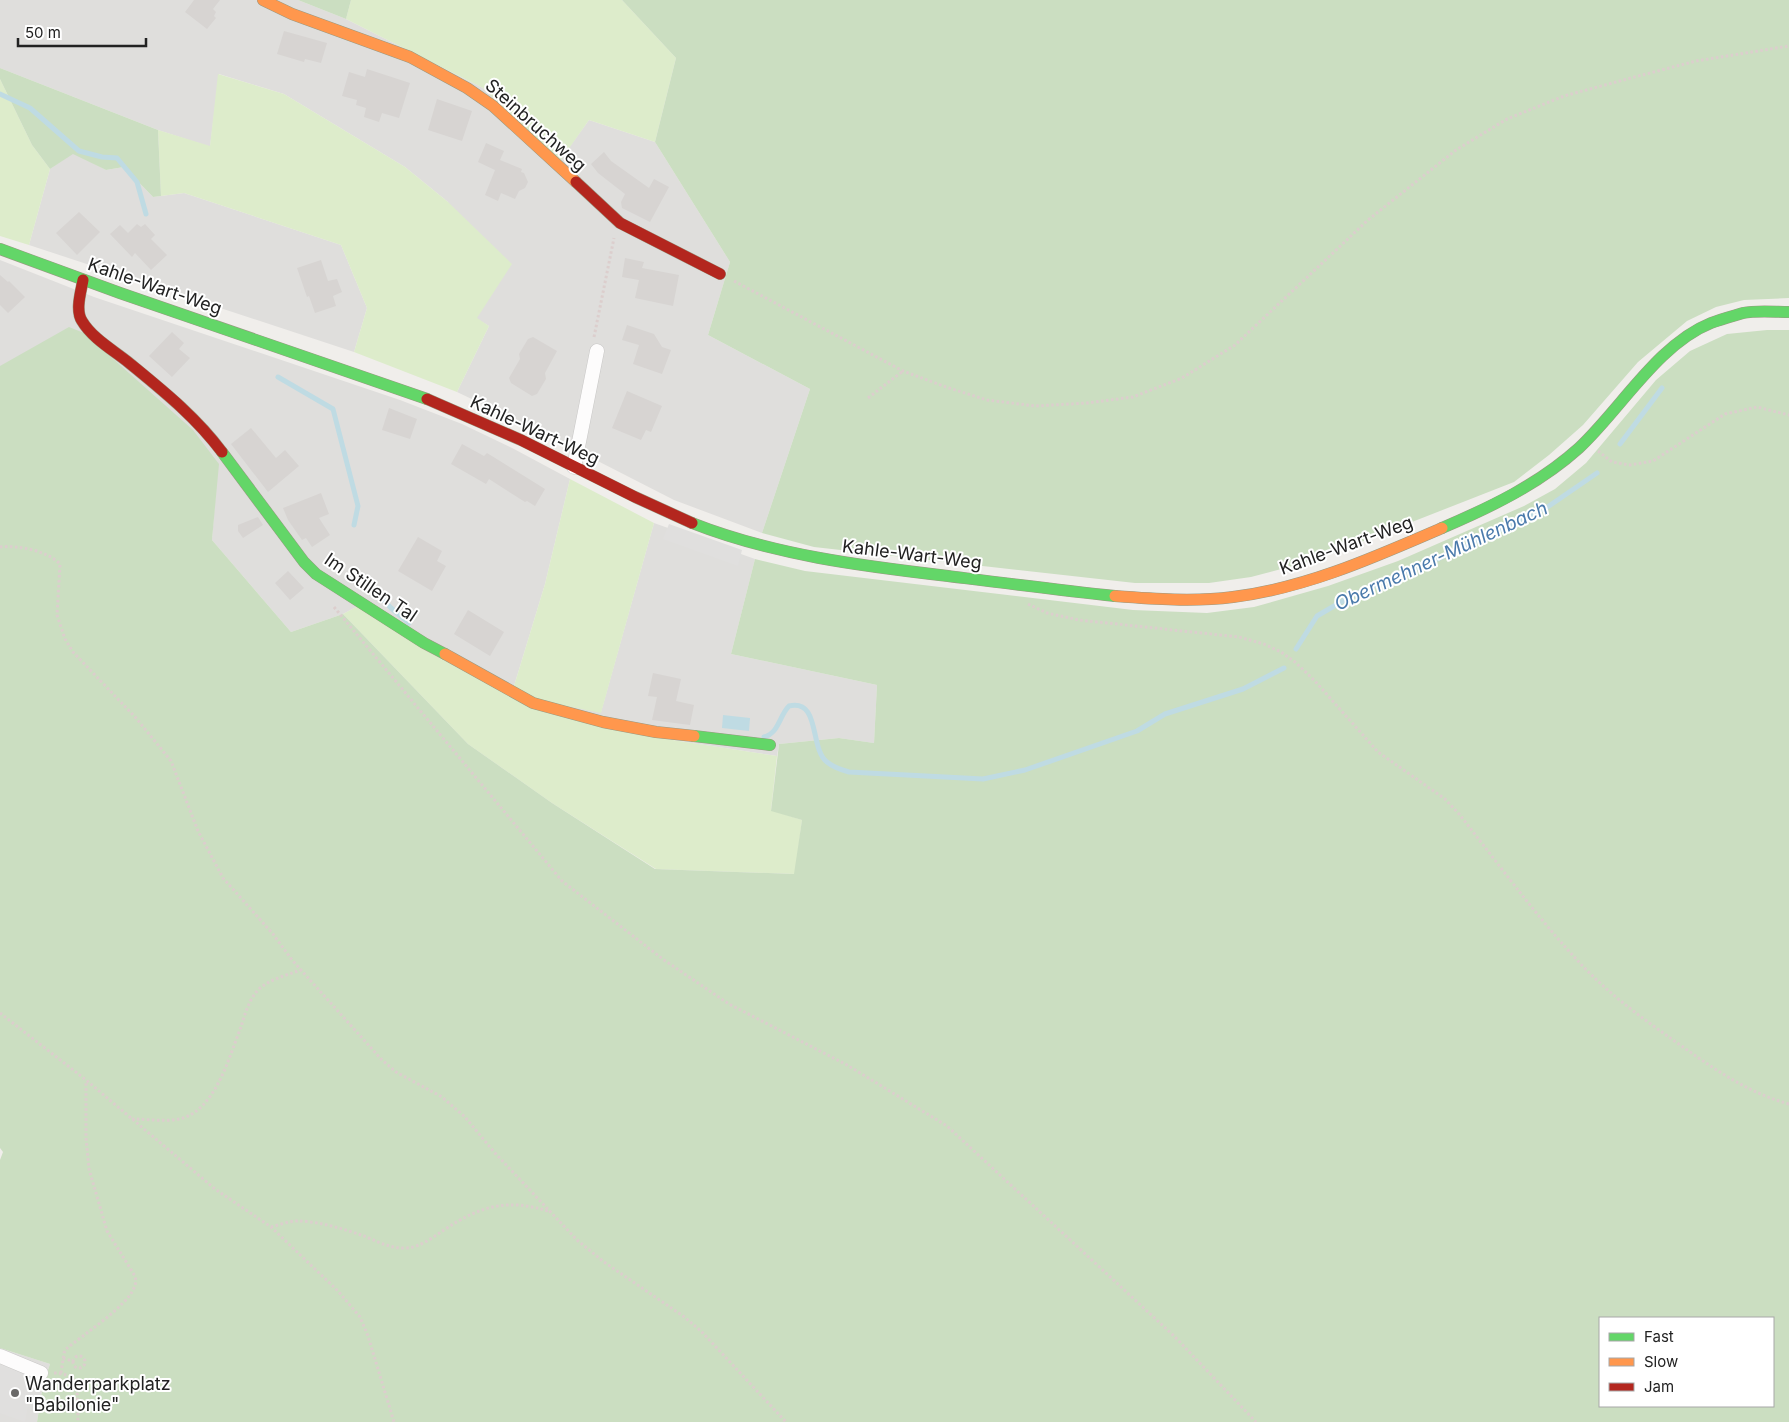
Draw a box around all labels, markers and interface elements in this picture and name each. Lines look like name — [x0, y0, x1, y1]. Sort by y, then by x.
scale bar — [18, 15, 145, 47]
text: 50 m — [25, 23, 61, 42]
street label: Steinbruchweg — [481, 74, 591, 176]
street label: Kahle-Wart-Weg — [85, 253, 225, 319]
street label: Kahle-Wart-Weg — [467, 391, 603, 469]
water label: Obermehner-Mühlenbach — [1331, 496, 1551, 616]
street label: Kahle-Wart-Weg — [1276, 511, 1416, 579]
street label: Kahle-Wart-Weg — [841, 535, 983, 573]
street label: Im Stillen Tal — [321, 548, 421, 626]
legend — [1599, 1317, 1774, 1407]
text: Fast — [1644, 1327, 1674, 1346]
text: Slow — [1644, 1352, 1678, 1371]
place label: Wanderparkplatz "Babilonie" — [25, 1373, 171, 1415]
text: Jam — [1644, 1377, 1674, 1396]
marker: Wanderparkplatz "Babilonie" — [9, 1387, 21, 1399]

